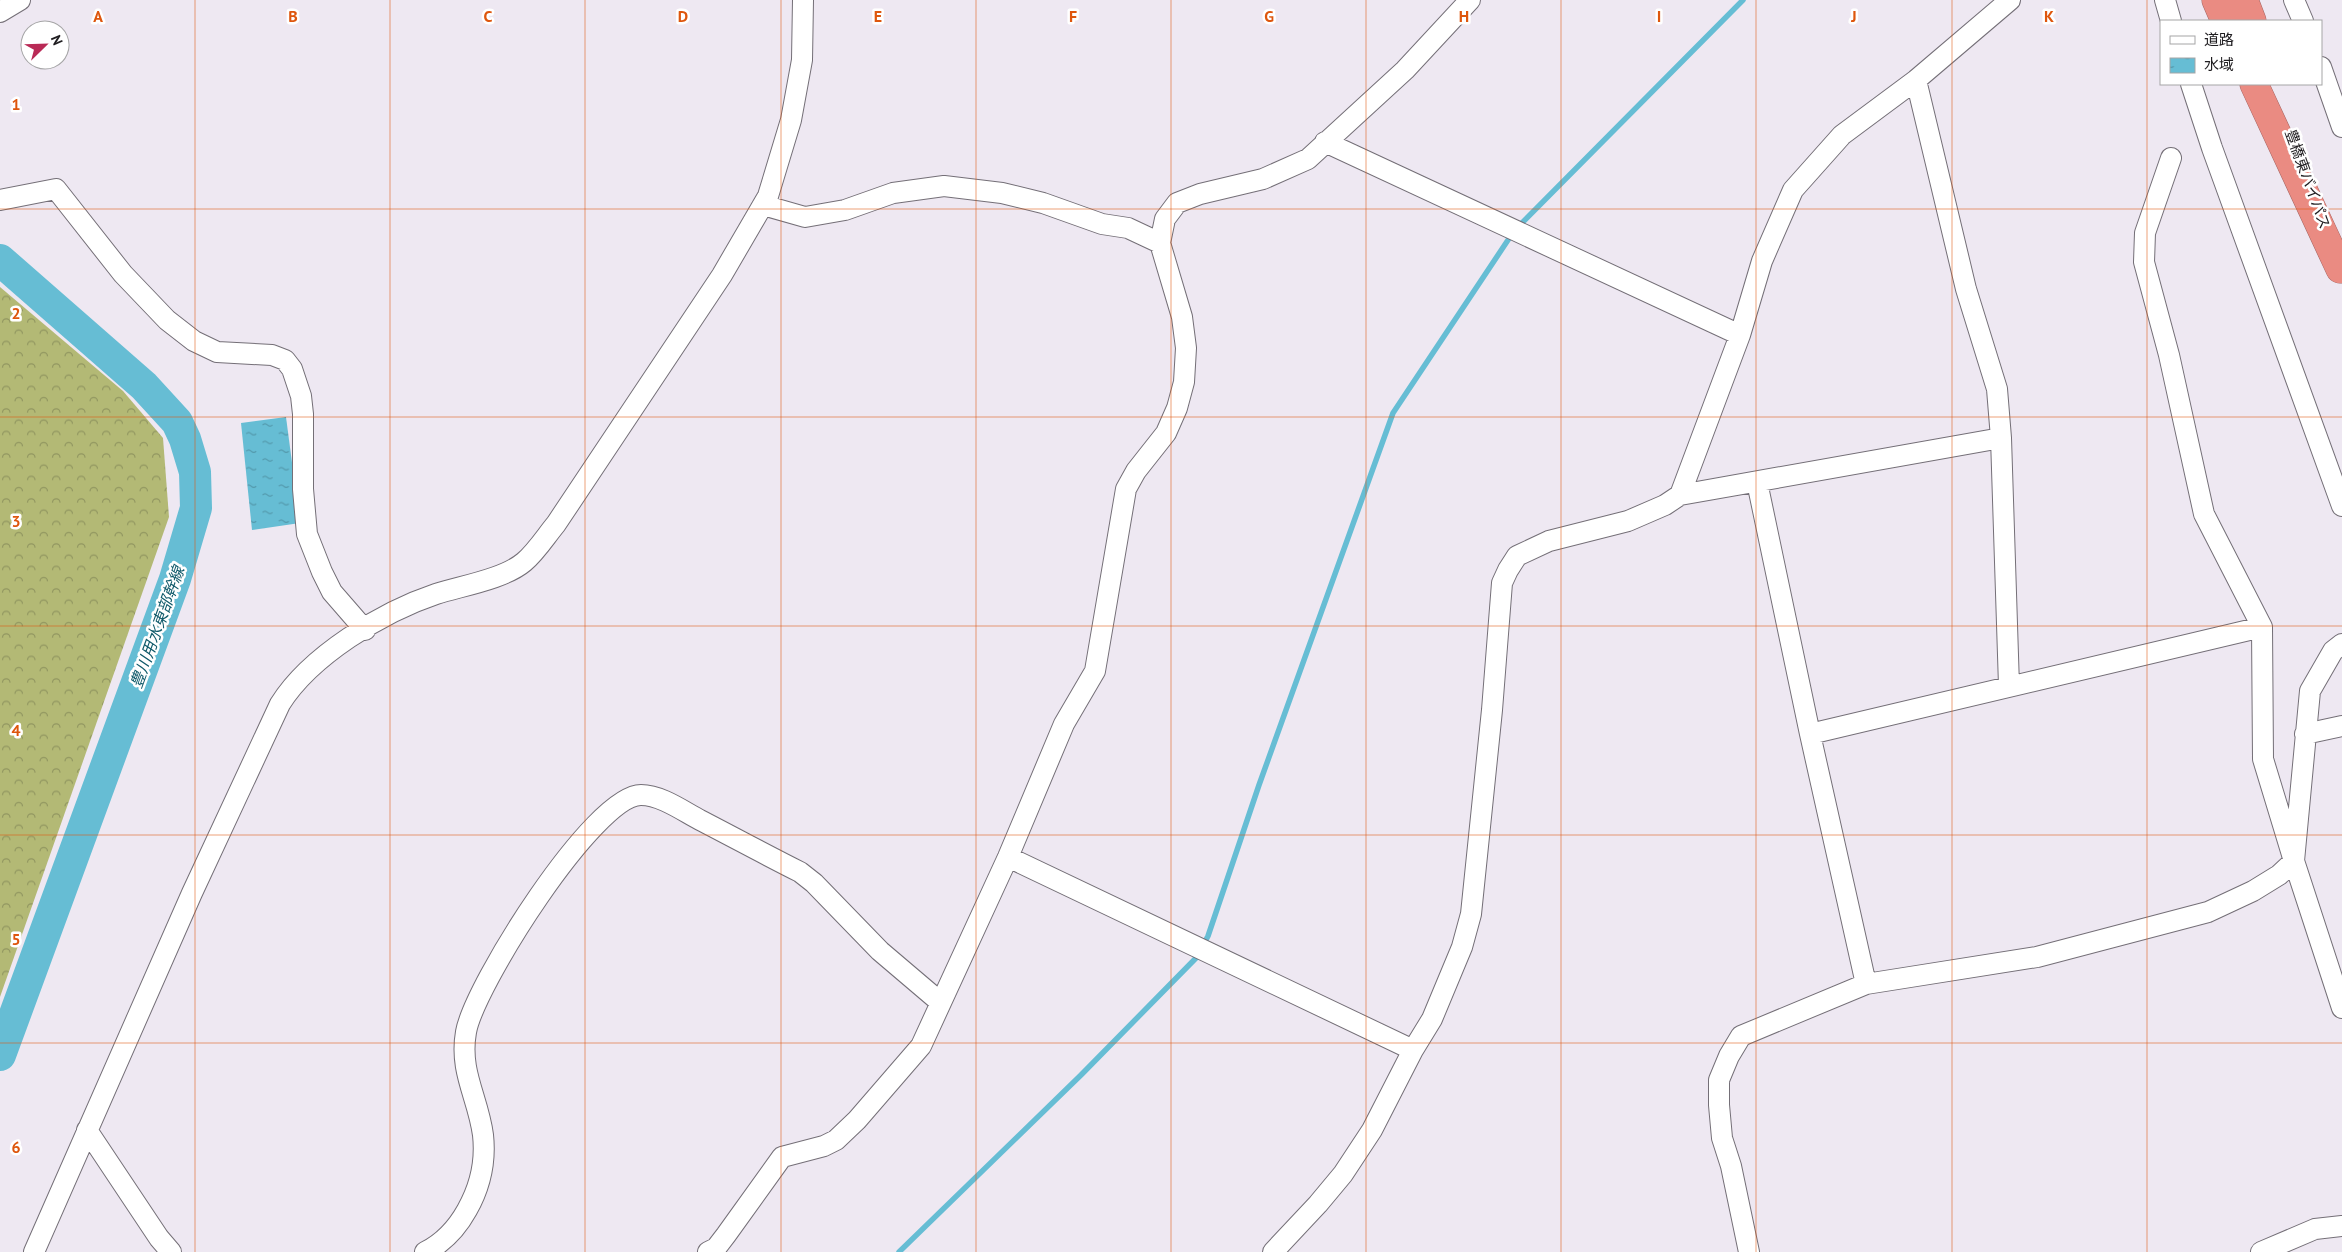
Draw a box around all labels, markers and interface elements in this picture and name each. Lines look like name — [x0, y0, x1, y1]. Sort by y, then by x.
text: A — [93, 6, 103, 26]
text: B — [288, 6, 298, 26]
text: C — [484, 6, 493, 26]
text: D — [678, 6, 688, 26]
text: E — [874, 6, 882, 26]
text: F — [1069, 6, 1077, 26]
text: G — [1264, 6, 1274, 26]
text: H — [1459, 6, 1469, 26]
text: I — [1657, 6, 1661, 26]
text: J — [1850, 6, 1857, 26]
text: K — [2044, 6, 2054, 26]
north arrow — [20, 20, 70, 70]
legend — [2160, 20, 2322, 85]
text: 道路 — [2204, 30, 2234, 49]
text: N — [47, 32, 67, 48]
text: 水域 — [2204, 55, 2234, 74]
text: 1 — [11, 94, 21, 114]
street label: 豊橋東バイパス — [2281, 127, 2335, 231]
text: 2 — [11, 303, 21, 323]
text: 3 — [11, 511, 21, 531]
water label: 豊川用水東部幹線 — [126, 562, 189, 691]
text: 4 — [11, 720, 21, 740]
text: 5 — [11, 929, 21, 949]
text: 6 — [11, 1137, 21, 1157]

